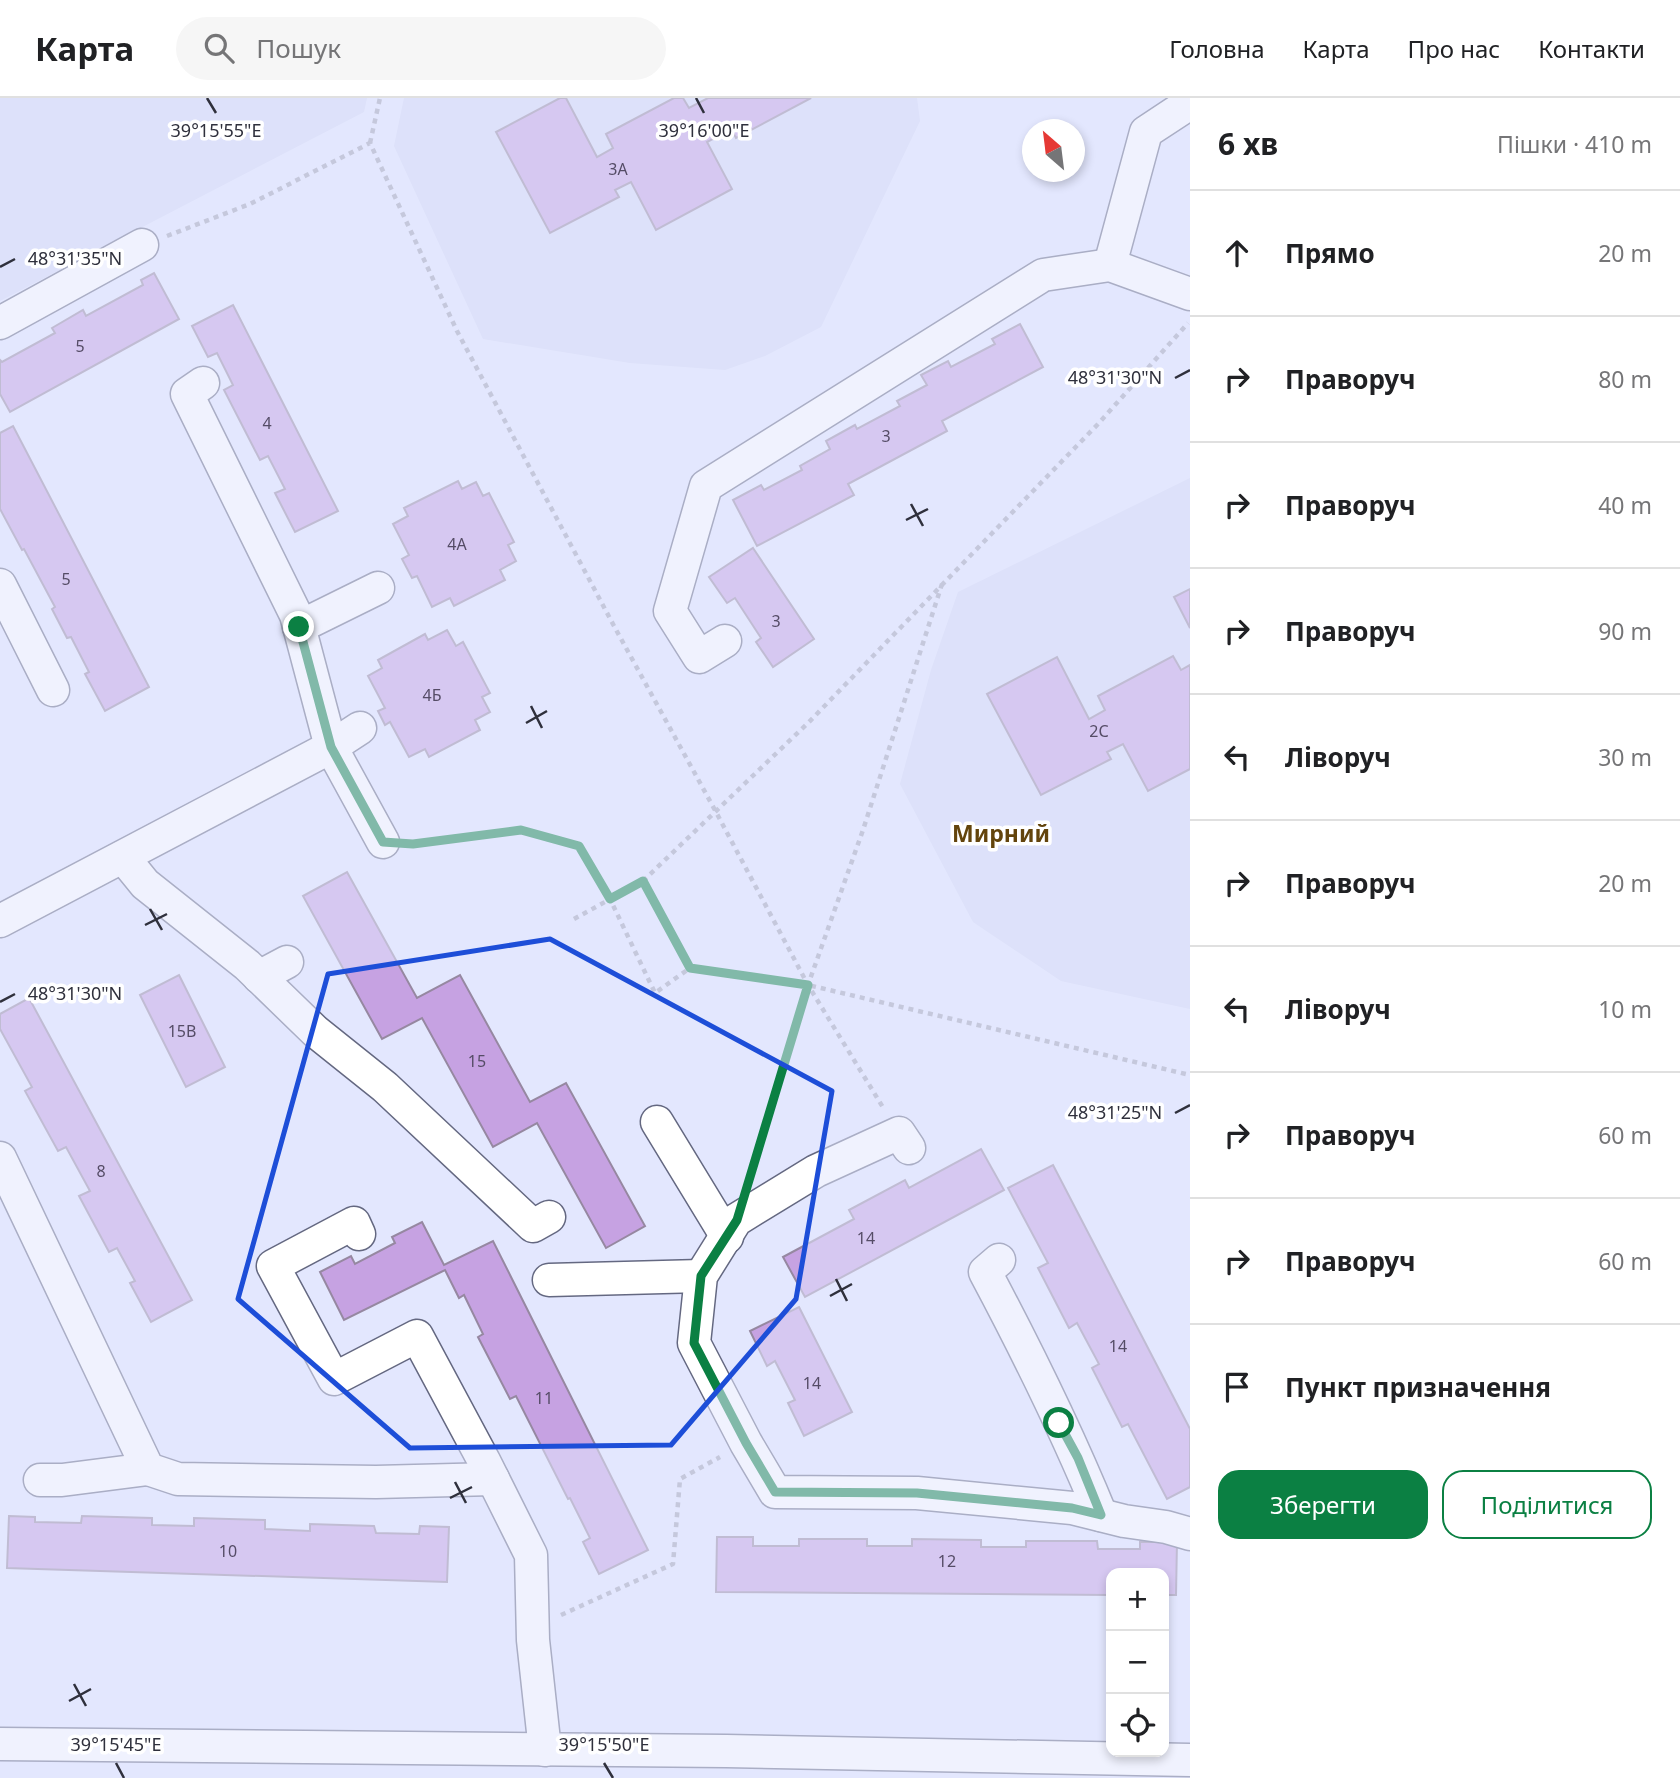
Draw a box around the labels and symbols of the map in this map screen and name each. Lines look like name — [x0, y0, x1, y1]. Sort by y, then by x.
text: 39°15'55"E — [171, 118, 261, 142]
text: 39°16'00"E — [659, 118, 749, 142]
north arrow — [1022, 119, 1085, 182]
house number: 3А — [608, 158, 628, 180]
text: 48°31'35"N — [28, 246, 122, 270]
house number: 5 — [75, 335, 85, 357]
text: 48°31'30"N — [1068, 365, 1162, 389]
house number: 4 — [262, 412, 272, 434]
house number: 3 — [881, 425, 891, 447]
house number: 4А — [447, 533, 467, 555]
house number: 5 — [61, 568, 71, 590]
house number: 3 — [771, 610, 781, 632]
route end — [283, 611, 314, 642]
house number: 4Б — [423, 684, 442, 706]
house number: 2С — [1089, 720, 1109, 742]
district label: Мирний — [952, 817, 1050, 849]
text: 48°31'30"N — [28, 981, 122, 1005]
house number: 15В — [168, 1020, 196, 1042]
house number: 15 — [468, 1050, 486, 1072]
text: 48°31'25"N — [1068, 1100, 1162, 1124]
house number: 8 — [96, 1160, 106, 1182]
house number: 14 — [857, 1227, 875, 1249]
house number: 14 — [1109, 1335, 1127, 1357]
house number: 14 — [803, 1372, 821, 1394]
house number: 11 — [535, 1387, 553, 1409]
route start — [1043, 1407, 1074, 1438]
house number: 10 — [219, 1540, 237, 1562]
house number: 12 — [938, 1550, 956, 1572]
text: 39°15'45"E — [71, 1732, 161, 1756]
text: 39°15'50"E — [559, 1732, 649, 1756]

